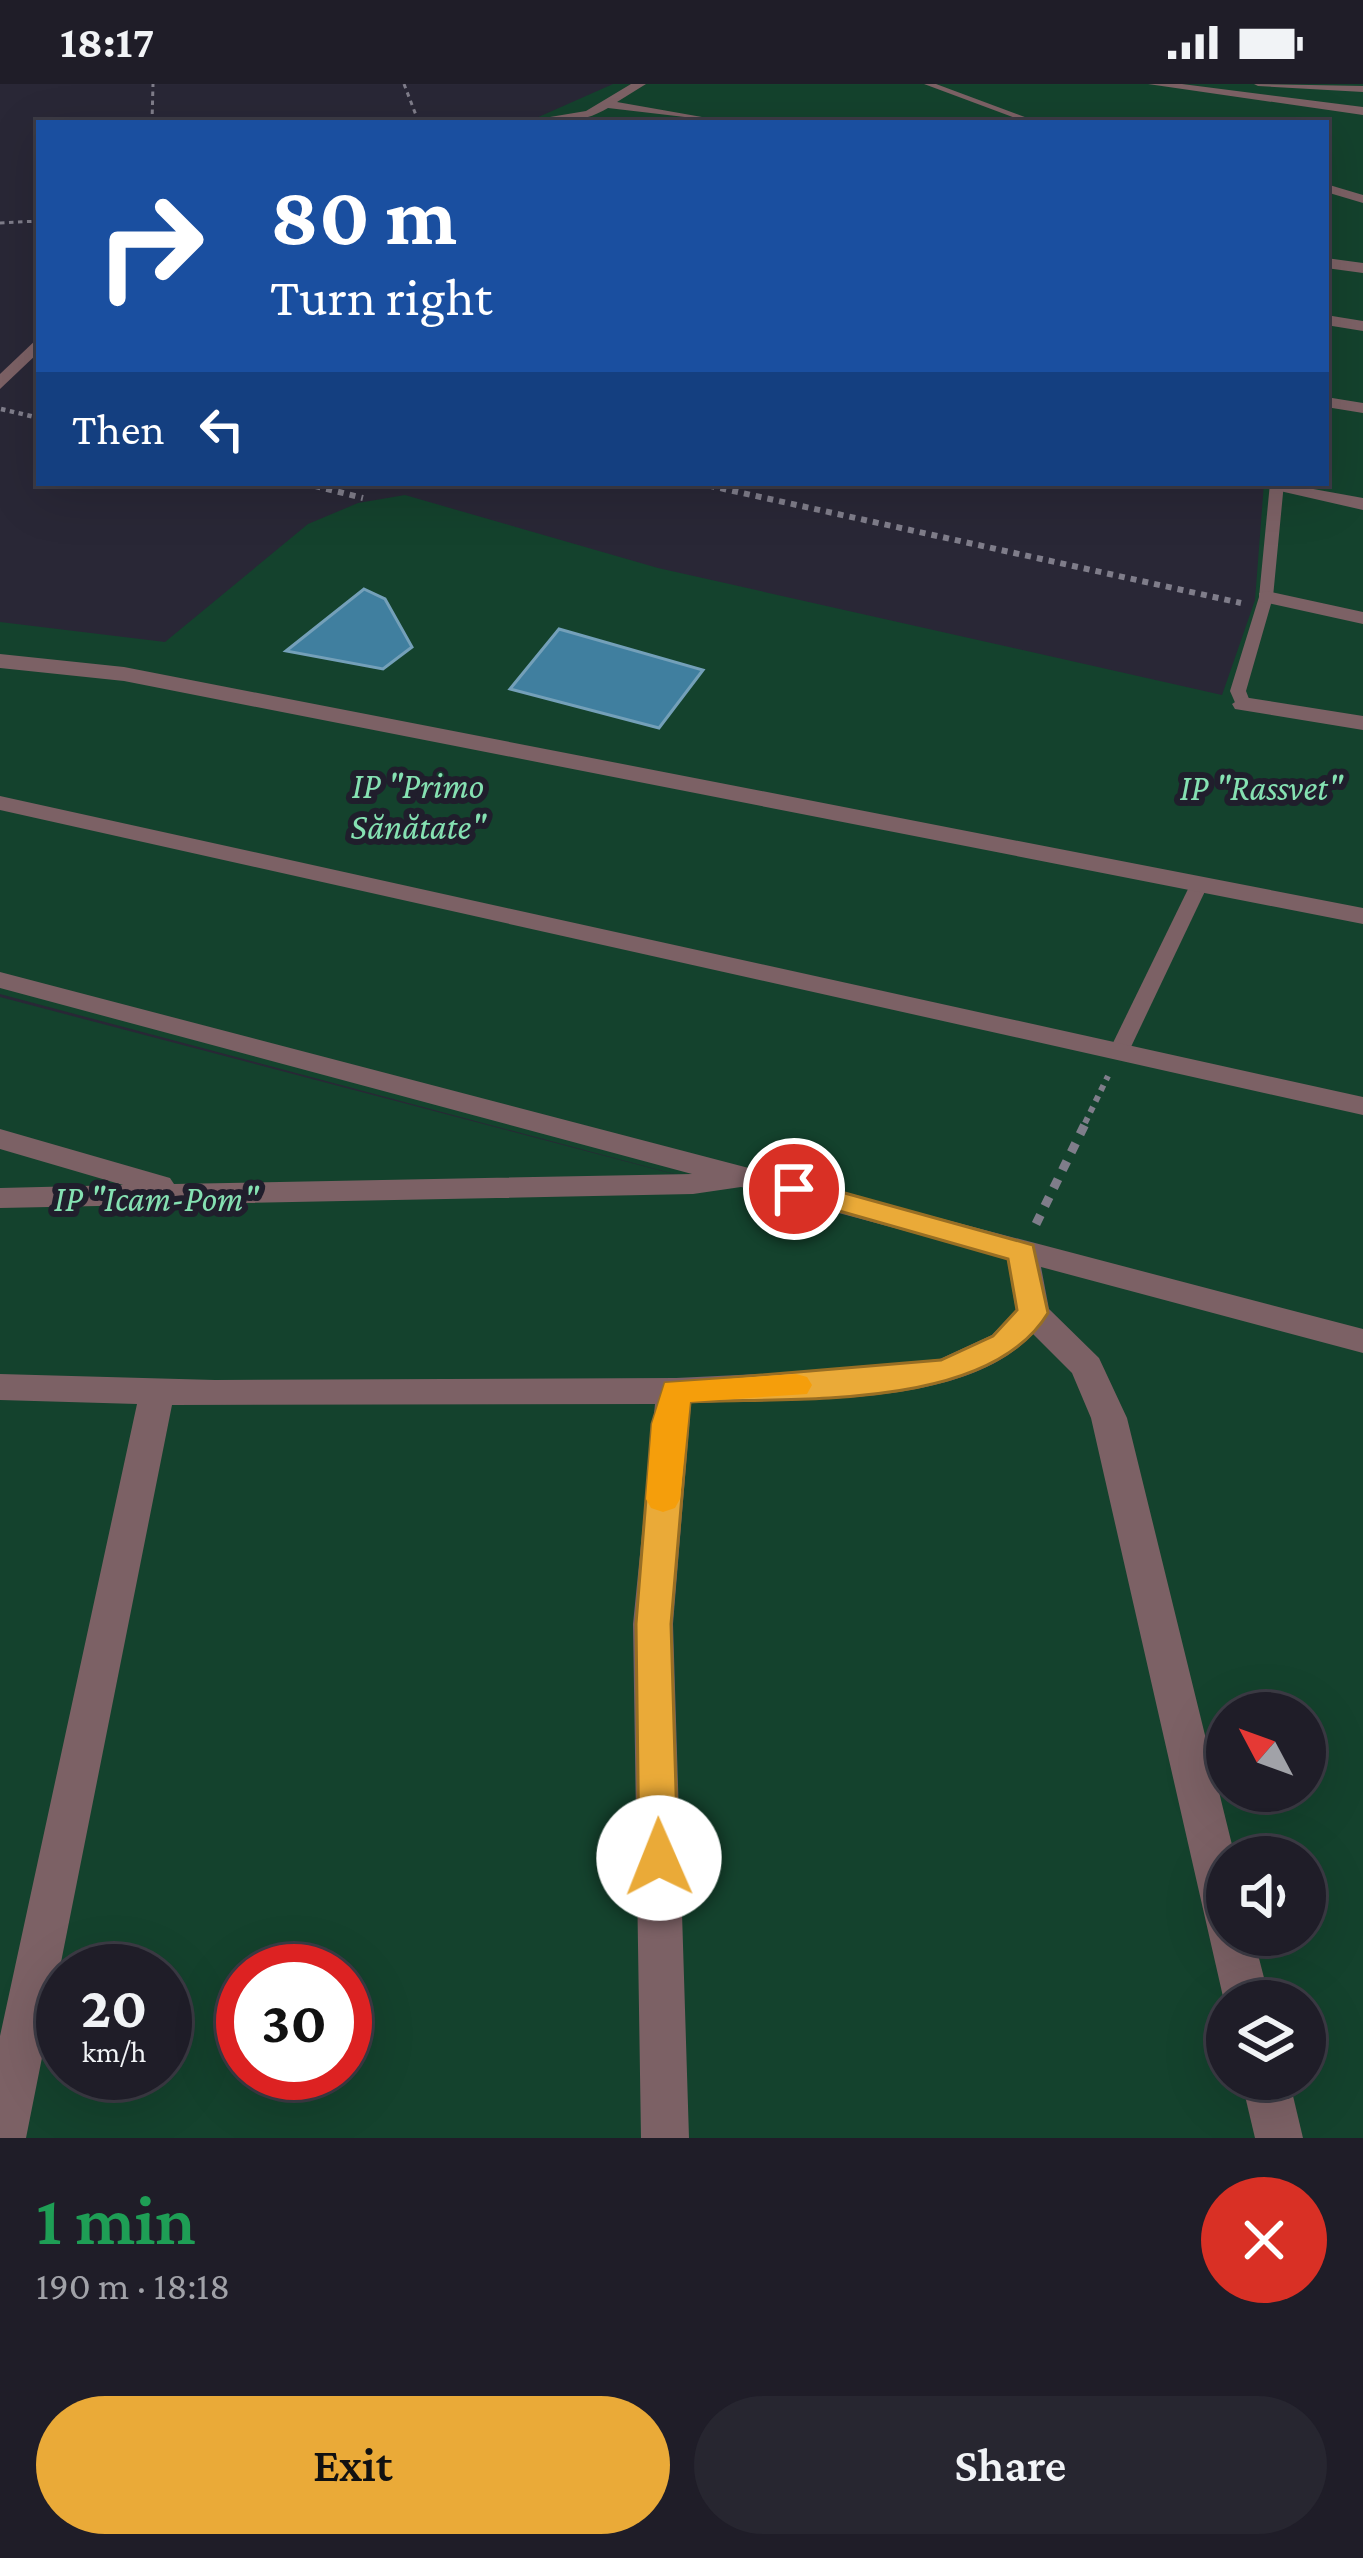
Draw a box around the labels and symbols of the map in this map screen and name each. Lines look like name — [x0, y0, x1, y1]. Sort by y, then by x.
park label: IP "Primo Sănătate" — [350, 766, 487, 847]
park label: IP "Rassvet" — [1180, 768, 1344, 808]
pin — [743, 1138, 845, 1240]
park label: IP "Icam-Pom" — [54, 1179, 259, 1219]
north arrow — [1206, 1692, 1326, 1812]
position arrow — [596, 1795, 722, 1921]
speed limit sign: 30 — [216, 1944, 372, 2100]

